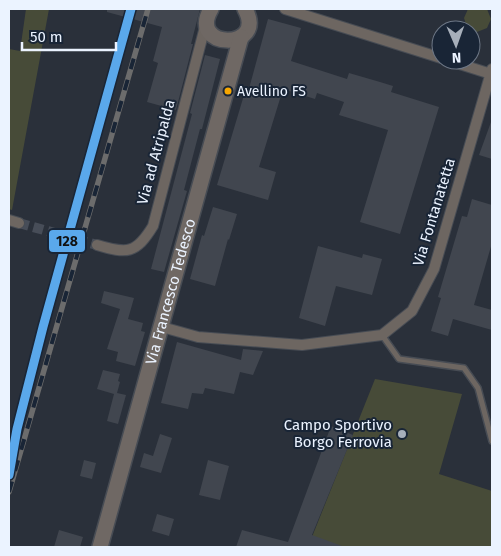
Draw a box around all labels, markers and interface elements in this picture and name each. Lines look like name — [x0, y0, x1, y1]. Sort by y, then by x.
scale bar — [22, 20, 116, 52]
north arrow — [431, 20, 481, 70]
text: 50 m — [30, 28, 63, 46]
text: N — [451, 49, 461, 66]
place label: Avellino FS — [237, 83, 306, 100]
marker: Avellino FS — [223, 86, 233, 96]
street label: Via ad Atripalda — [133, 97, 179, 207]
street label: Via Fontanatetta — [409, 156, 459, 268]
street label: Via Francesco Tedesco — [142, 217, 199, 366]
line badge: 128 — [48, 229, 86, 253]
text: 128 — [56, 233, 78, 250]
place label: Campo Sportivo Borgo Ferrovia — [284, 416, 392, 451]
marker: Campo Sportivo Borgo Ferrovia — [396, 428, 408, 440]

